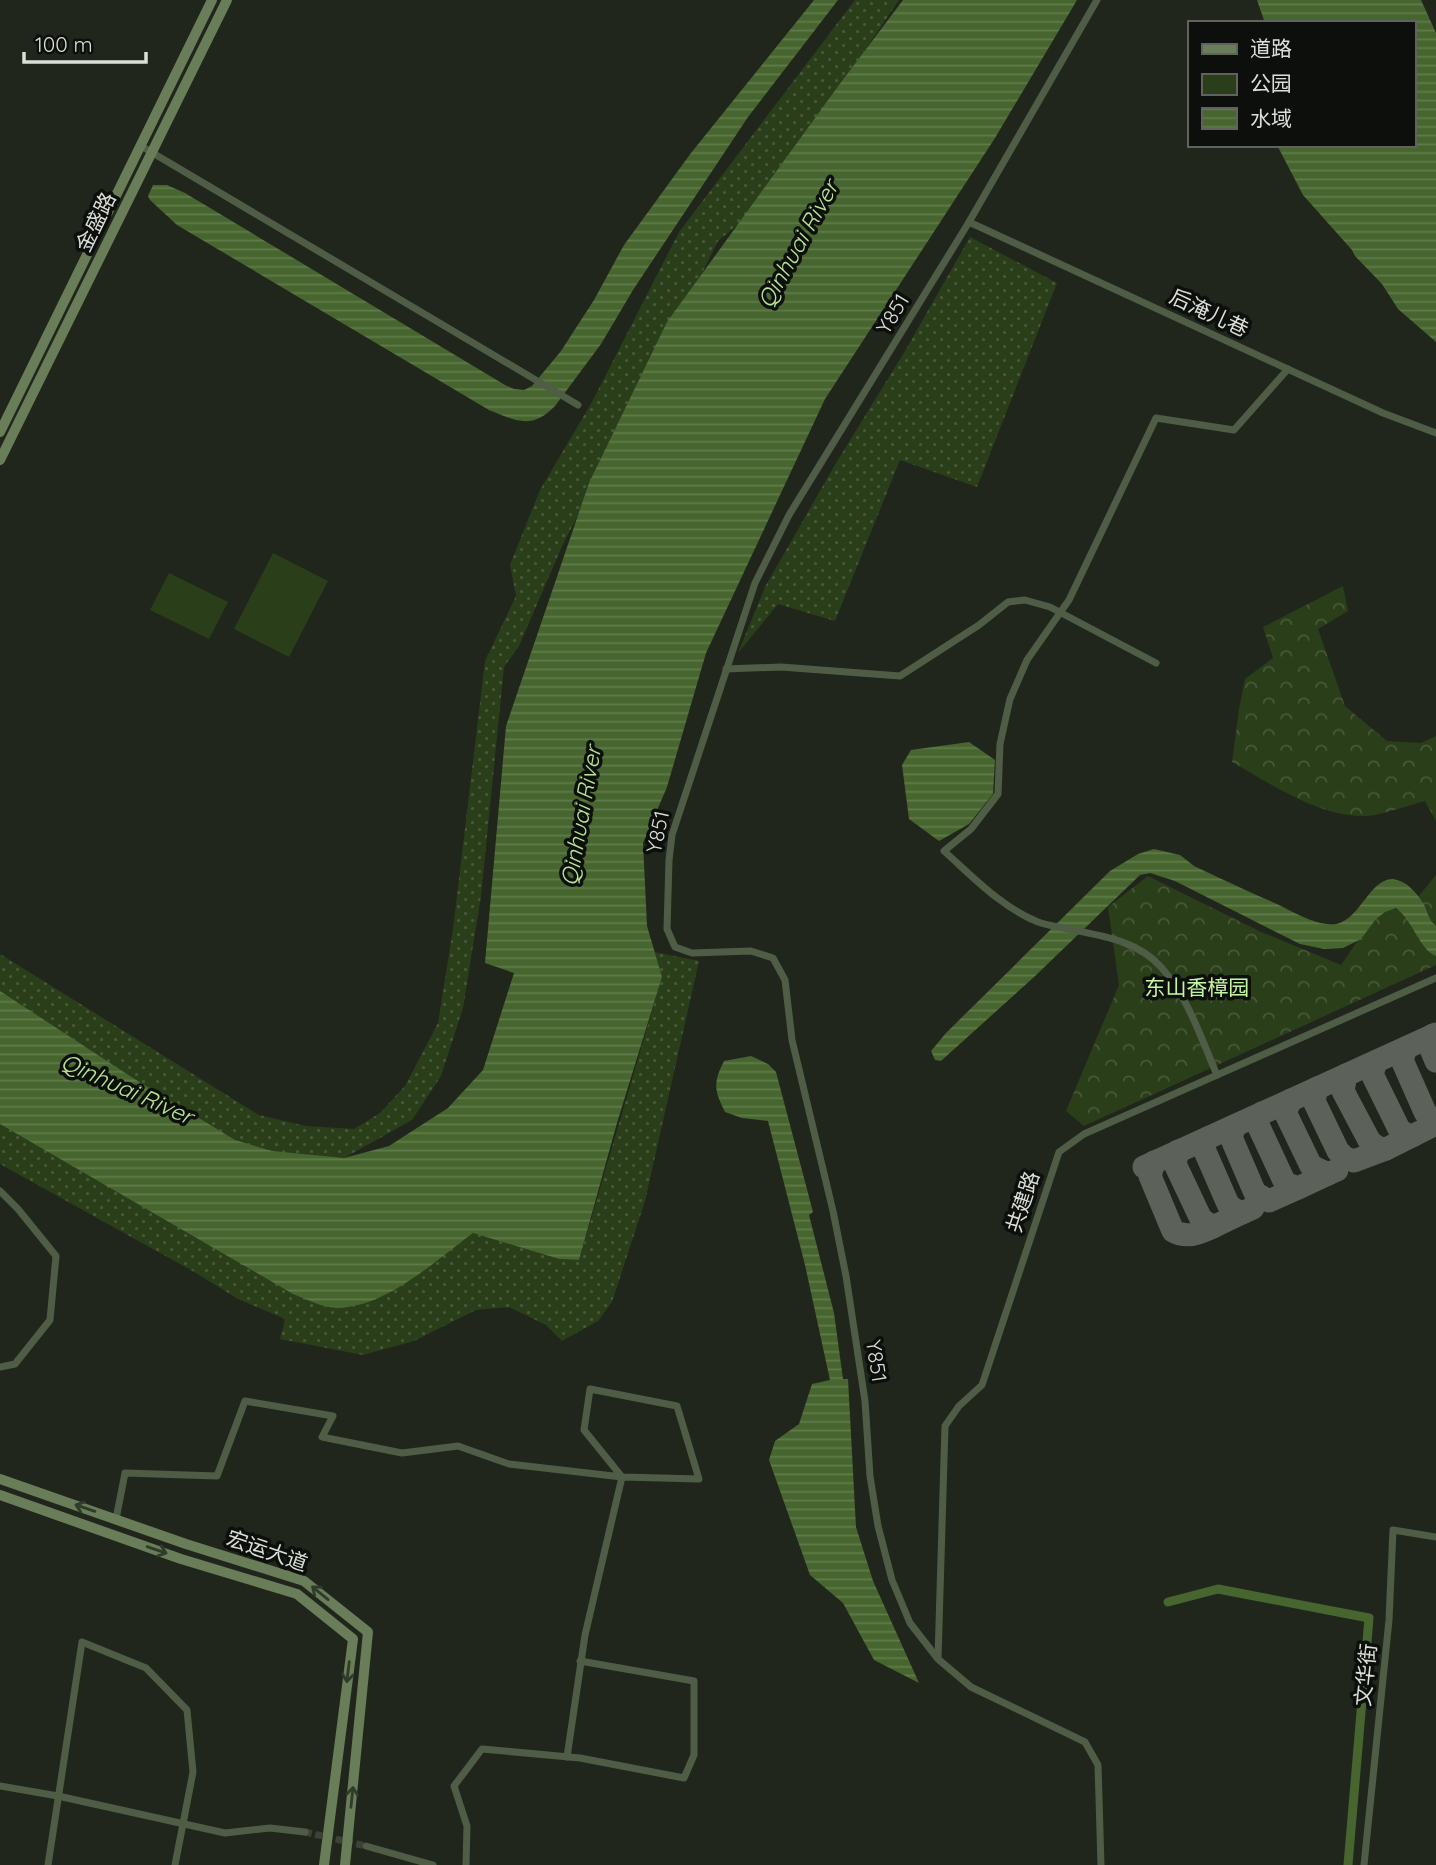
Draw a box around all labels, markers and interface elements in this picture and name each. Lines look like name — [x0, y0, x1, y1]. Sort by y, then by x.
scale bar — [24, 21, 147, 65]
legend — [1188, 21, 1415, 147]
text: 100 m — [35, 31, 93, 57]
text: 道路 — [1250, 35, 1292, 61]
text: 公园 — [1250, 70, 1292, 96]
text: 水域 — [1250, 105, 1292, 131]
water label: Qinhuai River — [751, 172, 846, 313]
street label: 金盛路 — [70, 188, 121, 256]
street label: 后淹儿巷 — [1166, 283, 1253, 342]
street label: Y851 — [870, 289, 914, 338]
water label: Qinhuai River — [554, 741, 608, 888]
street label: Y851 — [640, 808, 674, 855]
park label: 东山香樟园 — [1145, 974, 1250, 1000]
water label: Qinhuai River — [57, 1047, 201, 1132]
street label: 共建路 — [1000, 1168, 1044, 1236]
street label: Y851 — [861, 1338, 893, 1384]
one-way arrow — [74, 1501, 96, 1513]
street label: 宏运大道 — [223, 1524, 311, 1576]
one-way arrow — [145, 1545, 167, 1557]
one-way arrow — [312, 1586, 330, 1601]
street label: 文华街 — [1349, 1642, 1381, 1708]
one-way arrow — [342, 1660, 355, 1683]
one-way arrow — [346, 1786, 359, 1809]

